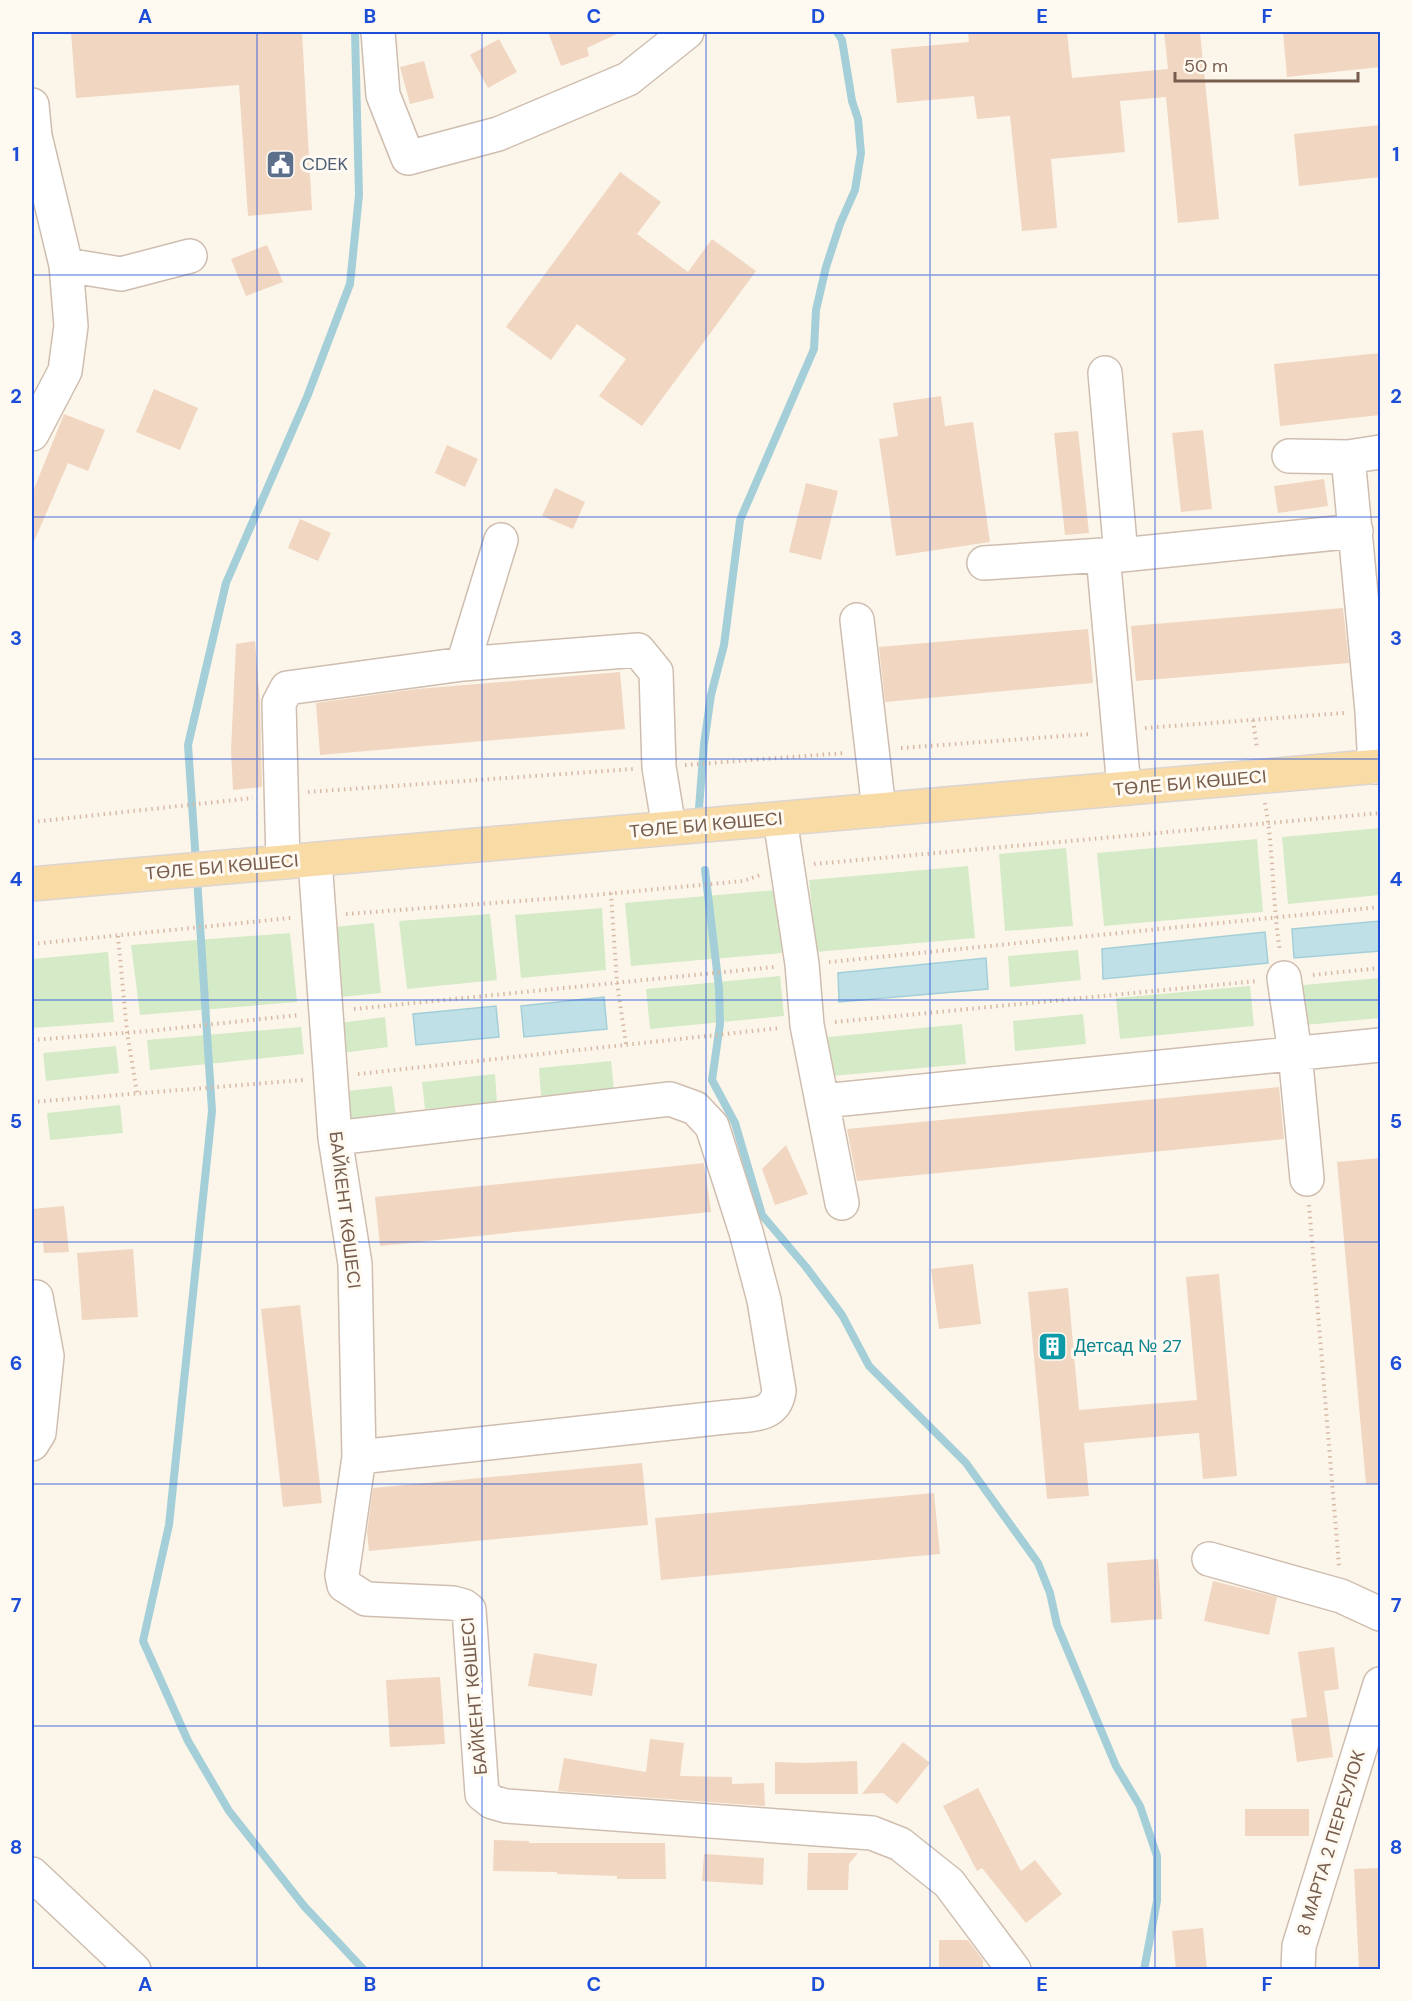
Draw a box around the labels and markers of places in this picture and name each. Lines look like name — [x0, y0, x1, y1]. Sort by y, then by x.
public building icon: CDEK — [265, 148, 297, 180]
place label: CDEK — [302, 152, 348, 176]
building icon: Детсад № 27 — [1037, 1330, 1069, 1362]
place label: Детсад № 27 — [1074, 1334, 1182, 1358]

